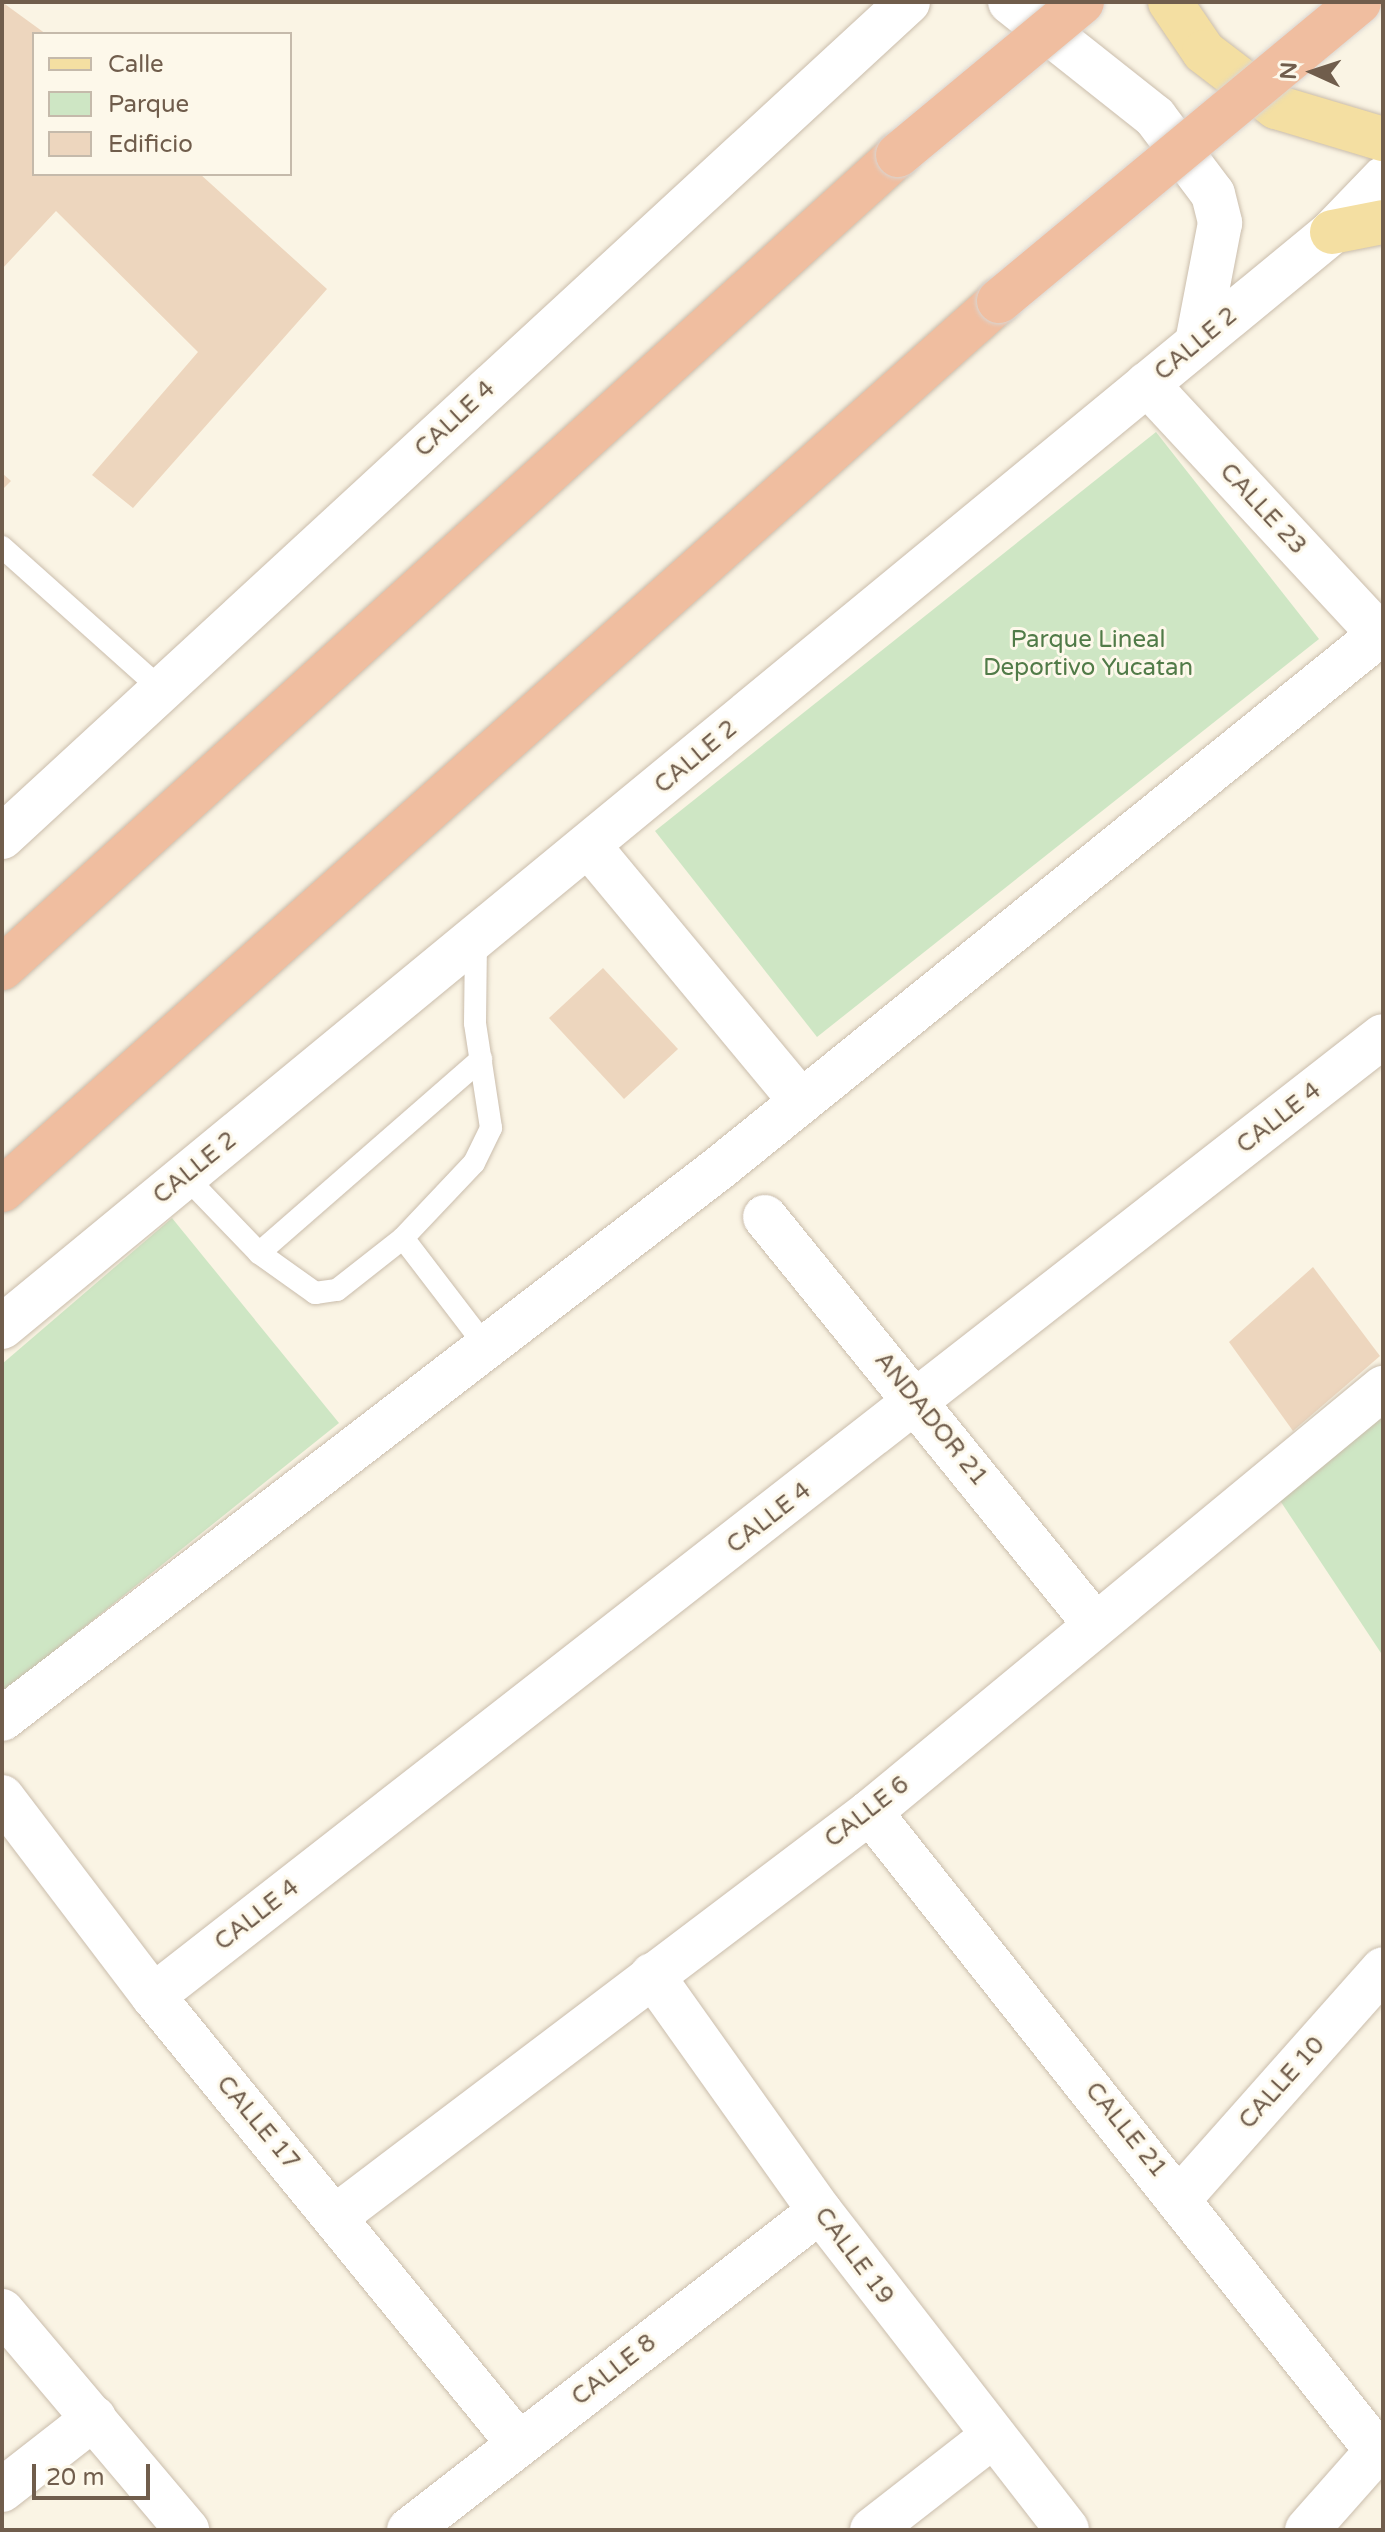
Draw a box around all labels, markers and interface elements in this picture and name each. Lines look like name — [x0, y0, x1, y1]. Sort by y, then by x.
legend — [32, 32, 292, 176]
north arrow — [1273, 32, 1353, 112]
text: Calle — [108, 50, 164, 79]
text: N — [1276, 61, 1302, 80]
text: Parque — [108, 90, 189, 119]
text: Edificio — [108, 130, 193, 159]
street label: CALLE 2 — [1149, 301, 1243, 387]
street label: CALLE 4 — [409, 375, 501, 463]
street label: CALLE 23 — [1214, 458, 1312, 560]
park label: Parque Lineal Deportivo Yucatan — [983, 626, 1193, 682]
street label: CALLE 2 — [649, 714, 743, 800]
street label: CALLE 4 — [1231, 1076, 1327, 1160]
street label: CALLE 2 — [148, 1126, 242, 1210]
street label: ANDADOR 21 — [868, 1346, 994, 1492]
street label: CALLE 4 — [721, 1476, 817, 1560]
street label: CALLE 6 — [819, 1770, 915, 1854]
street label: CALLE 4 — [209, 1873, 305, 1957]
street label: CALLE 10 — [1233, 2031, 1331, 2135]
street label: CALLE 17 — [210, 2070, 306, 2176]
street label: CALLE 21 — [1079, 2077, 1173, 2183]
street label: CALLE 19 — [808, 2202, 900, 2310]
street label: CALLE 8 — [566, 2328, 662, 2412]
scale bar — [36, 2448, 154, 2498]
text: 20 m — [46, 2463, 104, 2492]

